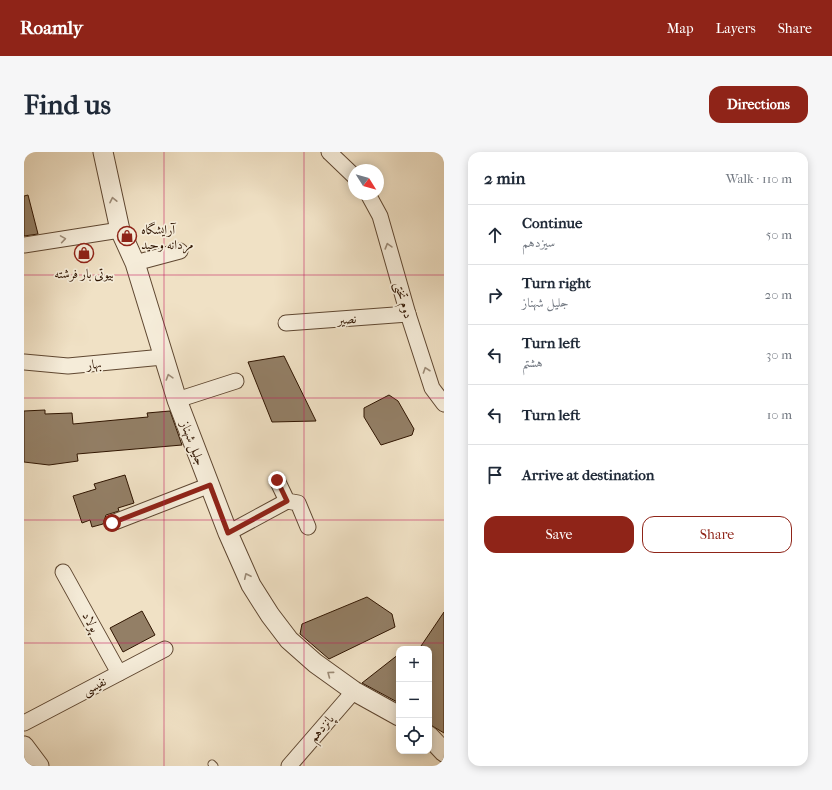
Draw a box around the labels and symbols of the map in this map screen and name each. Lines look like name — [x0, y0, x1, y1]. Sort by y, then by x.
north arrow — [348, 164, 384, 200]
one-way arrow — [110, 196, 118, 203]
place label: آرایشگاه مردانه وحید — [141, 221, 194, 254]
shop icon: آرایشگاه مردانه وحید — [116, 225, 138, 247]
one-way arrow — [59, 235, 66, 244]
shop icon: بیوتی بار فرشته — [73, 242, 95, 264]
one-way arrow — [385, 242, 393, 249]
place label: بیوتی بار فرشته — [54, 266, 114, 282]
street label: دوم تختی — [388, 280, 416, 321]
street label: نصیر — [335, 311, 357, 327]
street label: بهار — [84, 356, 102, 373]
one-way arrow — [423, 367, 431, 374]
one-way arrow — [165, 373, 174, 380]
street label: جلیل شهناز — [175, 417, 208, 468]
route end — [268, 471, 286, 489]
route start — [103, 514, 121, 532]
one-way arrow — [244, 572, 252, 580]
street label: پولاد — [78, 609, 103, 636]
one-way arrow — [327, 671, 334, 679]
street label: نفیسی — [79, 674, 109, 700]
street label: پانزدهم — [305, 711, 341, 748]

